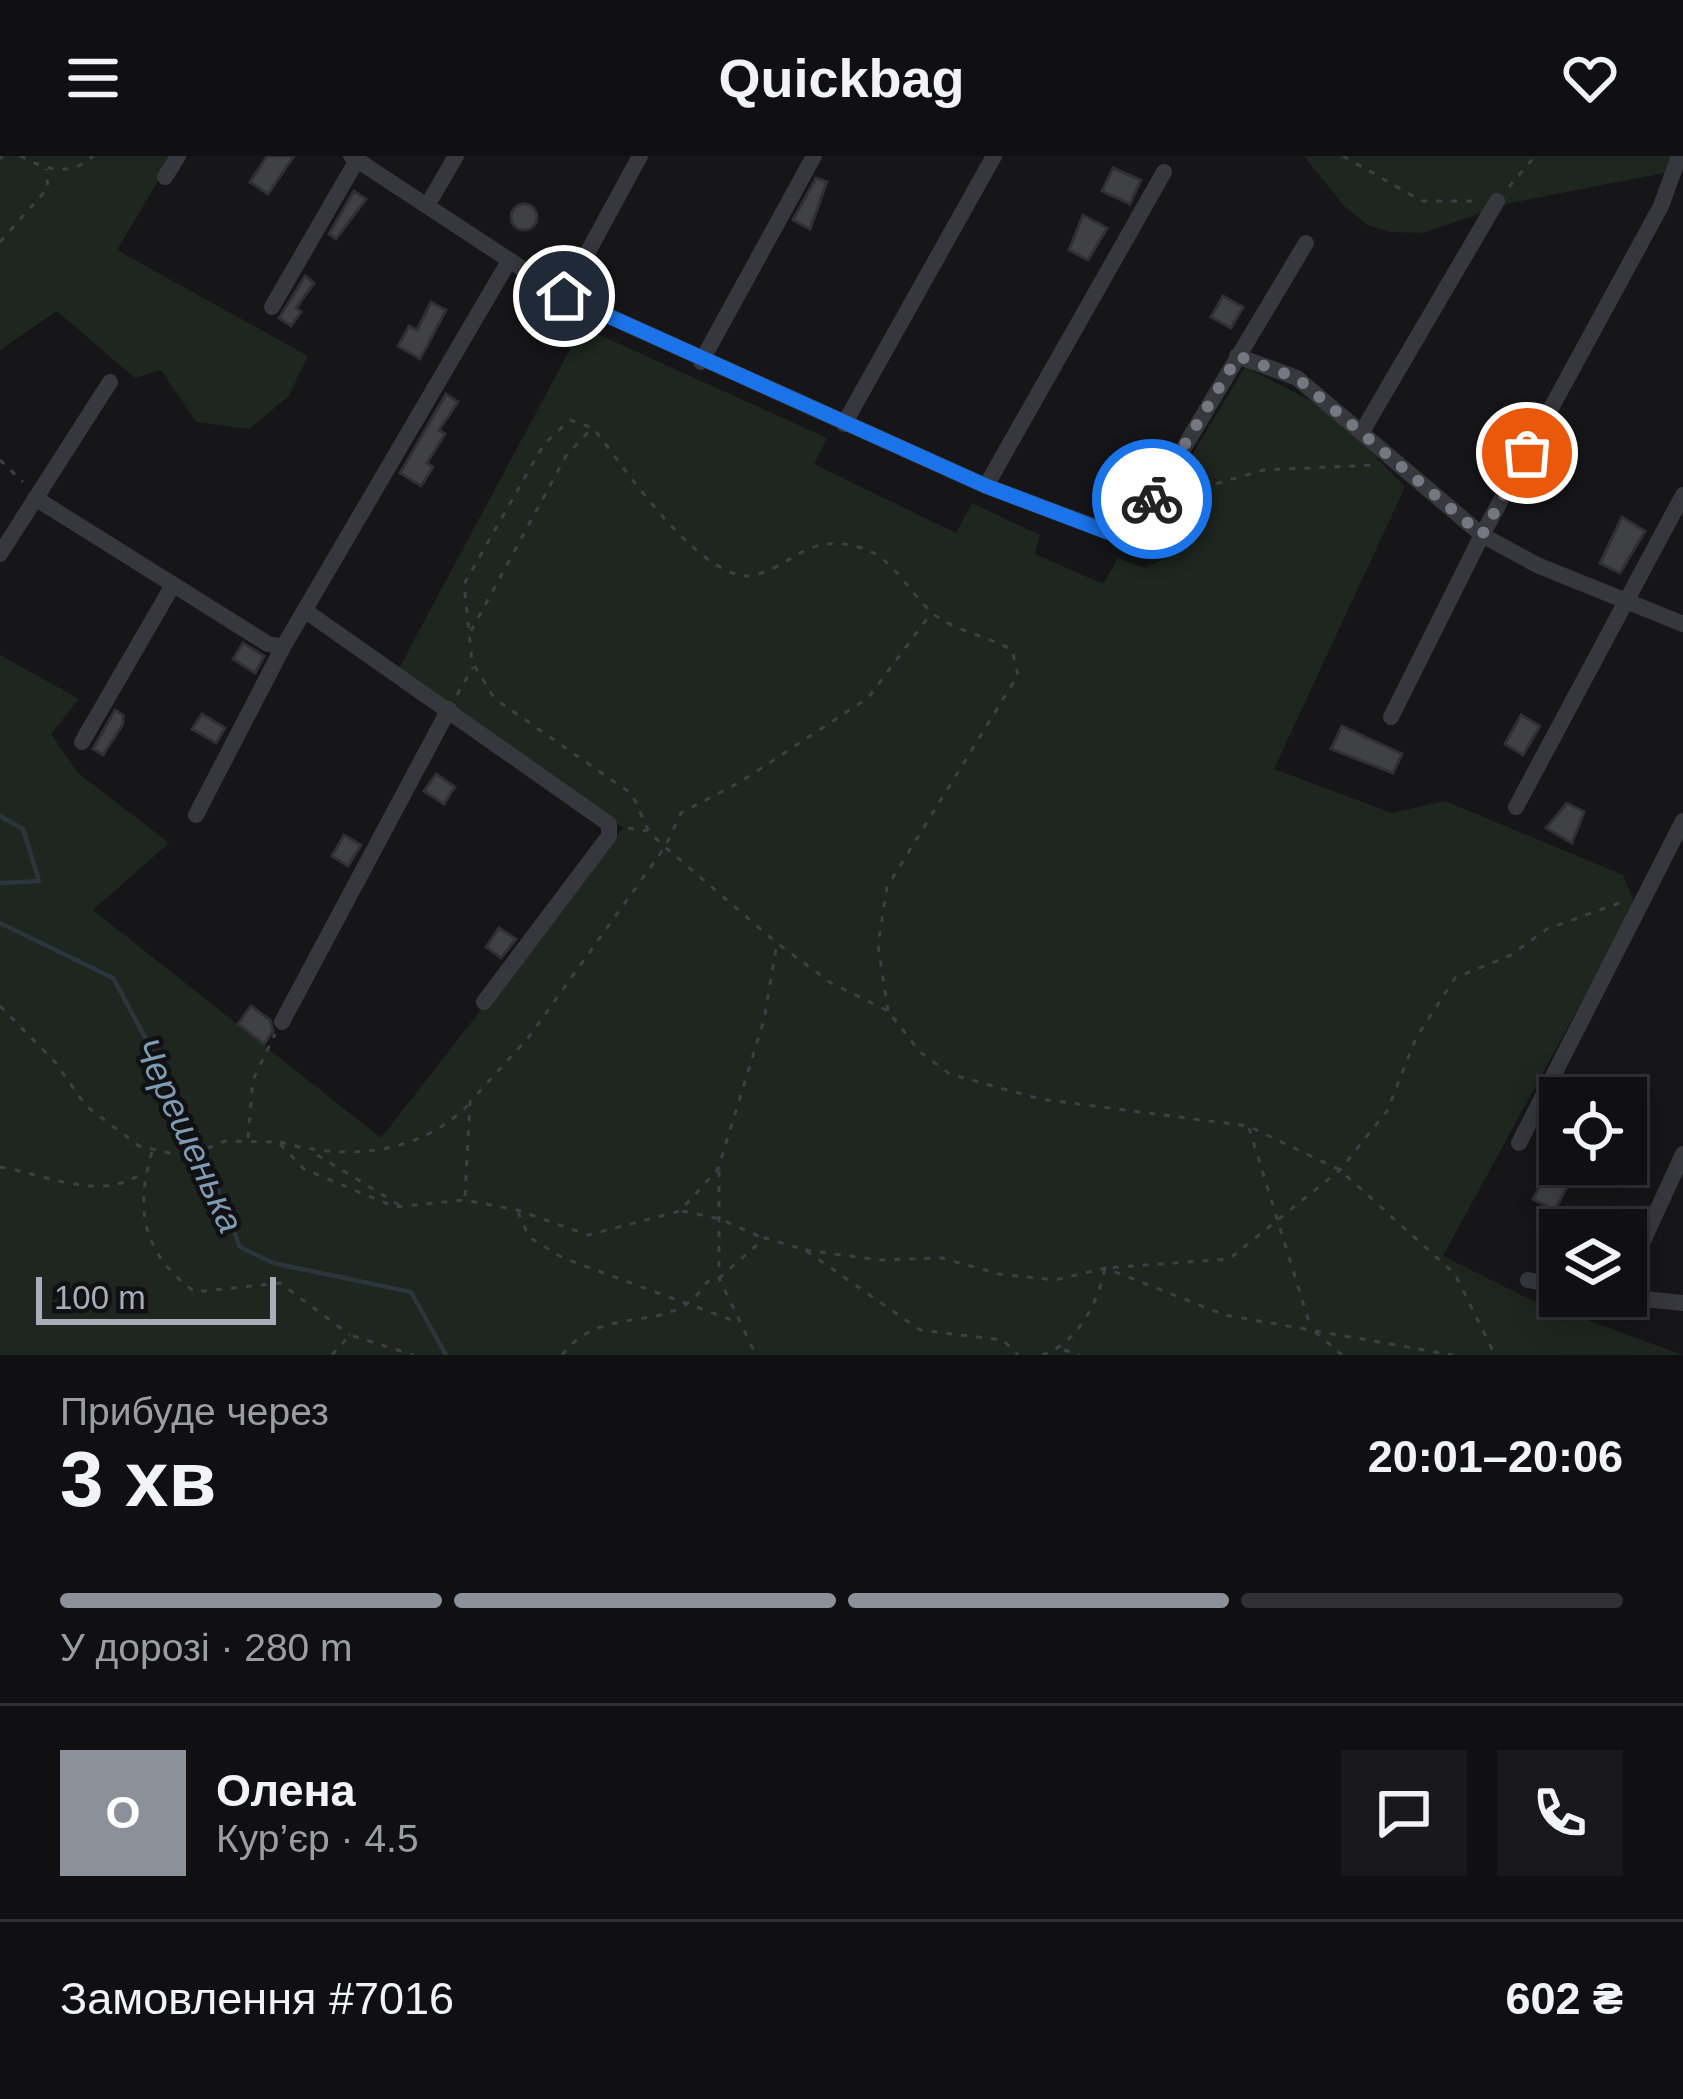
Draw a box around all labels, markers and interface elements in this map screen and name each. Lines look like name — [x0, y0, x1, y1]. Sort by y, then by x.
icon: menu — [60, 45, 126, 111]
icon: heart — [1557, 45, 1623, 111]
text: Quickbag — [718, 48, 965, 108]
pin — [513, 245, 615, 347]
icon: home — [531, 263, 597, 329]
pin — [1476, 402, 1578, 504]
icon: bag — [1494, 420, 1560, 486]
courier — [1092, 439, 1212, 559]
icon: bike — [1119, 466, 1185, 532]
water label: Черешенька — [126, 1031, 252, 1239]
map controls — [1539, 1077, 1647, 1317]
button: locate — [1539, 1077, 1647, 1185]
button: layers — [1539, 1209, 1647, 1317]
scale bar — [36, 1271, 276, 1324]
text: 100 m — [54, 1279, 146, 1316]
text: Прибуде через — [60, 1390, 329, 1433]
text: 20:01–20:06 — [1368, 1431, 1623, 1482]
text: 3 хв — [60, 1435, 216, 1523]
text: У дорозі · 280 m — [60, 1626, 353, 1669]
button: chat — [1341, 1750, 1467, 1876]
button: phone — [1497, 1750, 1623, 1876]
text: Олена — [216, 1765, 356, 1816]
text: О — [105, 1787, 141, 1838]
text: Кур’єр · 4.5 — [216, 1817, 419, 1860]
text: Замовлення #7016 — [60, 1973, 454, 2024]
text: 602 ₴ — [1505, 1973, 1623, 2024]

